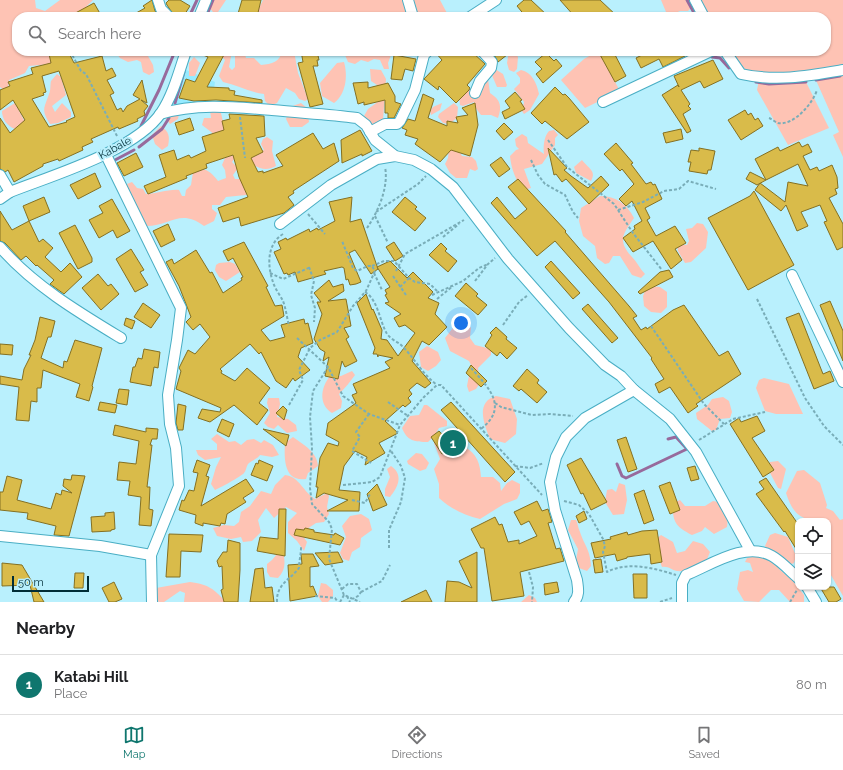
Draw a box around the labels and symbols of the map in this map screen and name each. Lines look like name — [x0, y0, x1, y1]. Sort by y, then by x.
street label: Kabale — [96, 133, 134, 162]
your location — [451, 313, 471, 333]
pin: 1 — [440, 428, 466, 458]
scale bar — [12, 574, 89, 593]

